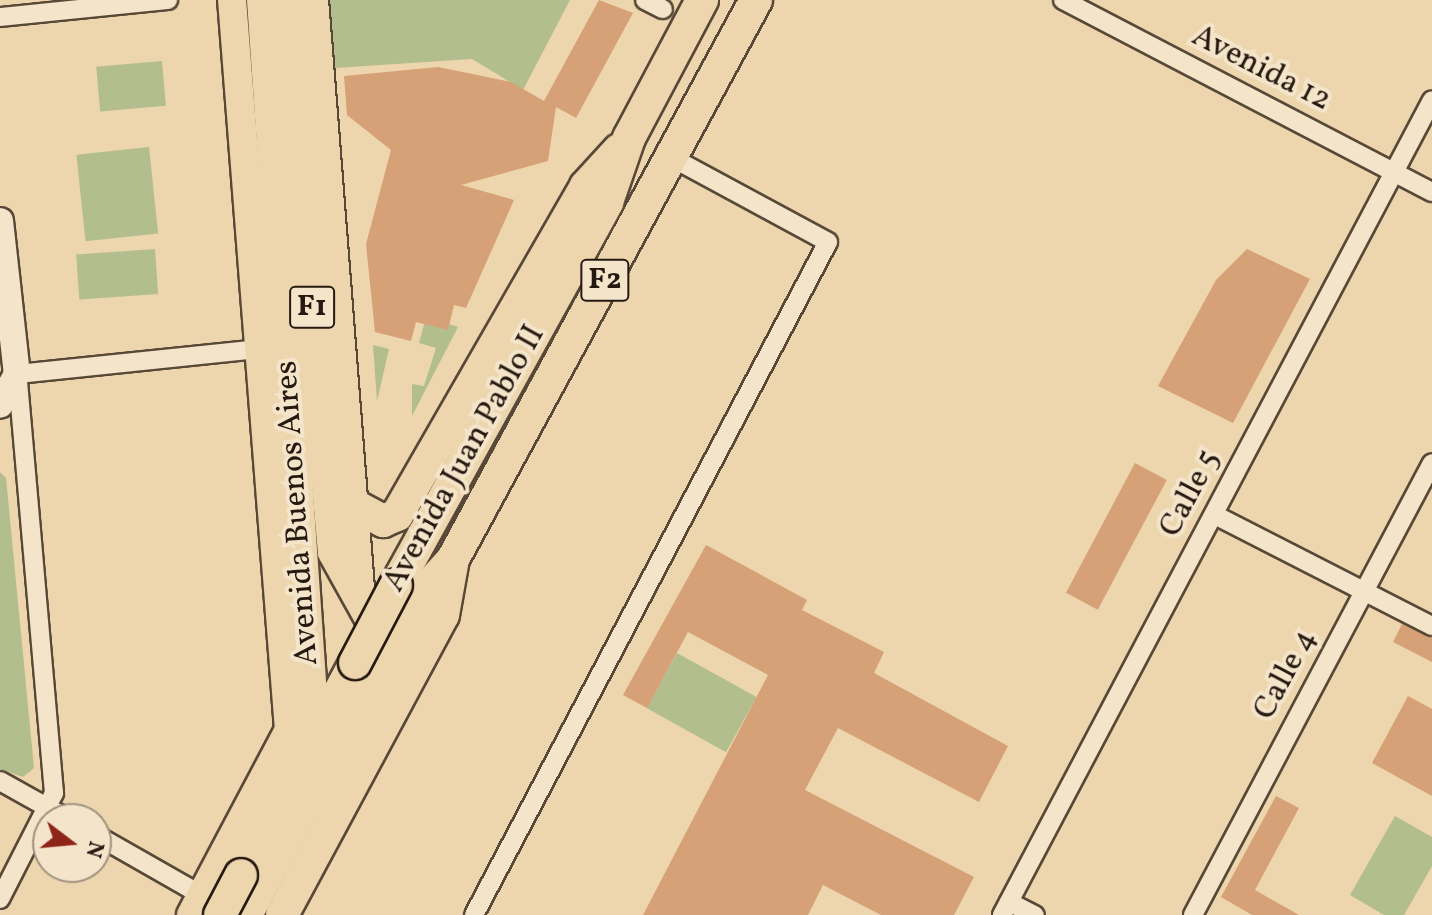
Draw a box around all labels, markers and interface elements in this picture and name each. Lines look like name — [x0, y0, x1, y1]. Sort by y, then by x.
street label: Avenida 12 — [1185, 18, 1337, 120]
road number: F2 — [579, 254, 631, 306]
road number: F1 — [288, 281, 336, 333]
street label: Avenida Juan Pablo II — [376, 319, 554, 599]
street label: Avenida Buenos Aires — [268, 359, 328, 667]
street label: Calle 5 — [1152, 444, 1230, 544]
street label: Calle 4 — [1246, 623, 1326, 727]
north arrow — [32, 803, 112, 883]
text: N — [77, 837, 111, 861]

